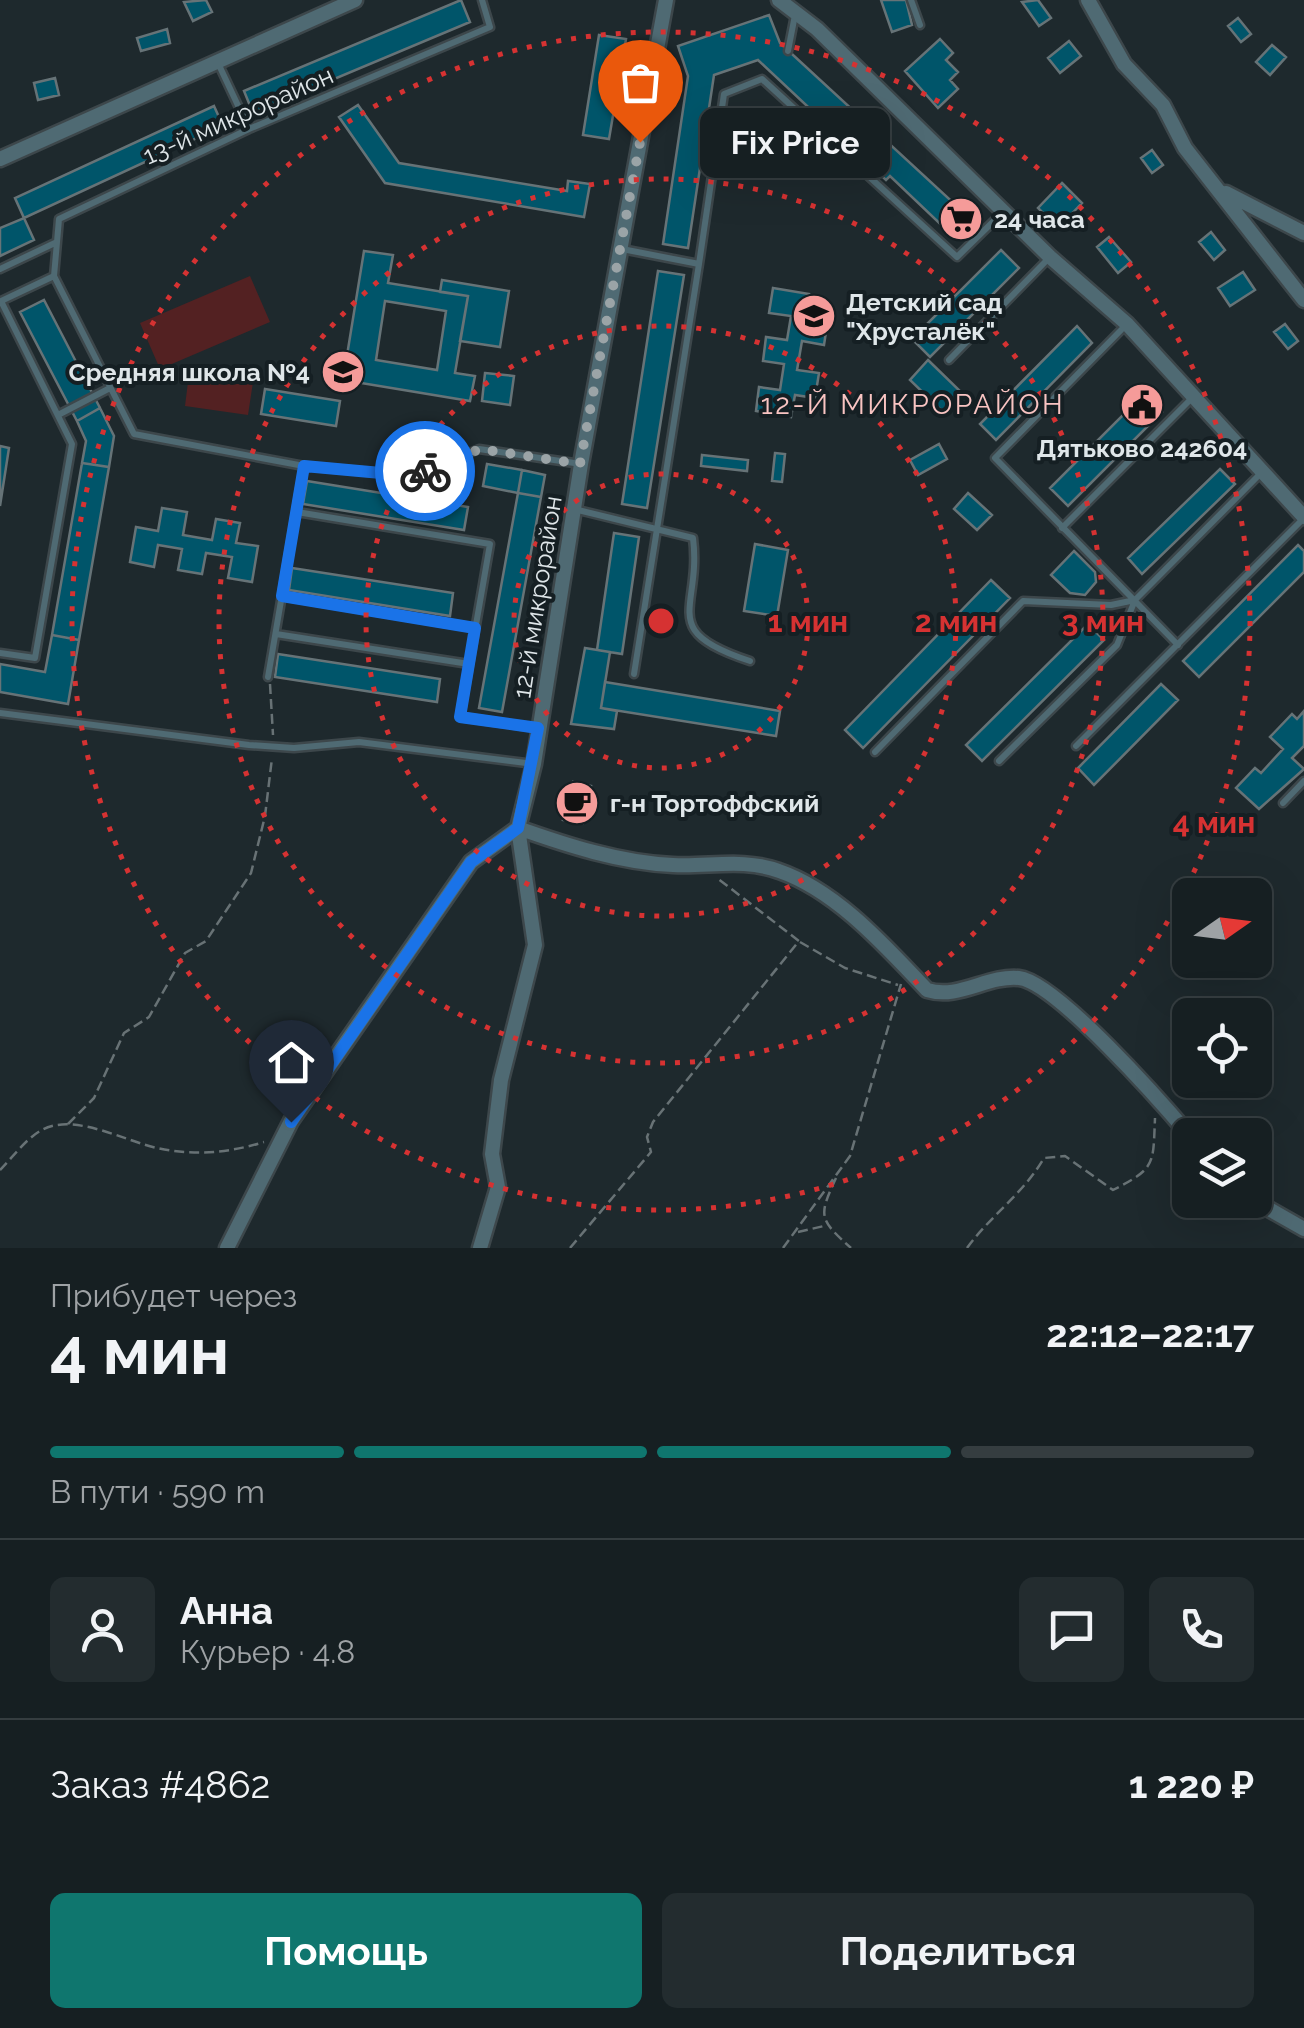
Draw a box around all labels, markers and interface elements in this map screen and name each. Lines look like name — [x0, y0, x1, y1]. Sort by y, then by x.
pin — [598, 40, 683, 143]
icon: bag — [613, 55, 668, 110]
street label: 13-й микрорайон — [138, 60, 338, 170]
callout: Fix Price — [700, 107, 890, 177]
text: Fix Price — [731, 124, 859, 161]
supermarket icon: 24 часа — [938, 196, 984, 242]
place label: 24 часа — [994, 204, 1085, 234]
place label: Детский сад "Хрусталёк" — [846, 287, 1003, 346]
school or university icon: Детский сад "Хрусталёк" — [791, 293, 837, 339]
school or university icon: Средняя школа №4 — [320, 349, 366, 395]
place label: Средняя школа №4 — [69, 357, 310, 387]
public building icon: Дятьково 242604 — [1119, 382, 1165, 428]
district label: 12-Й МИКРОРАЙОН — [761, 388, 1065, 421]
courier — [375, 421, 475, 521]
place label: Дятьково 242604 — [1037, 433, 1247, 463]
icon: bike — [398, 444, 453, 499]
street label: 12-й микрорайон — [506, 494, 568, 700]
centre of rings — [643, 603, 679, 639]
text: 1 мин — [768, 604, 848, 639]
text: 2 мин — [915, 604, 997, 639]
text: 3 мин — [1062, 604, 1144, 639]
cafe icon: г-н Тортоффский — [554, 780, 600, 826]
place label: г-н Тортоффский — [610, 788, 819, 818]
text: 4 мин — [1173, 805, 1255, 840]
north arrow — [1172, 878, 1272, 978]
map controls — [1172, 878, 1272, 1218]
button: locate — [1172, 998, 1272, 1098]
pin — [249, 1020, 334, 1123]
icon: home — [264, 1035, 319, 1090]
button: layers — [1172, 1118, 1272, 1218]
text: Прибудет через — [50, 1277, 297, 1314]
text: 22:12–22:17 — [1046, 1311, 1254, 1356]
text: 4 мин — [50, 1313, 229, 1389]
text: В пути · 590 m — [50, 1473, 265, 1510]
button: person — [50, 1577, 155, 1682]
button: chat — [1019, 1577, 1124, 1682]
button: phone — [1149, 1577, 1254, 1682]
text: Анна — [180, 1588, 273, 1633]
text: Курьер · 4.8 — [180, 1633, 355, 1670]
text: Заказ #4862 — [50, 1762, 270, 1807]
text: 1 220 ₽ — [1129, 1762, 1254, 1807]
button: Помощь — [50, 1893, 642, 2008]
button: Поделиться — [662, 1893, 1254, 2008]

